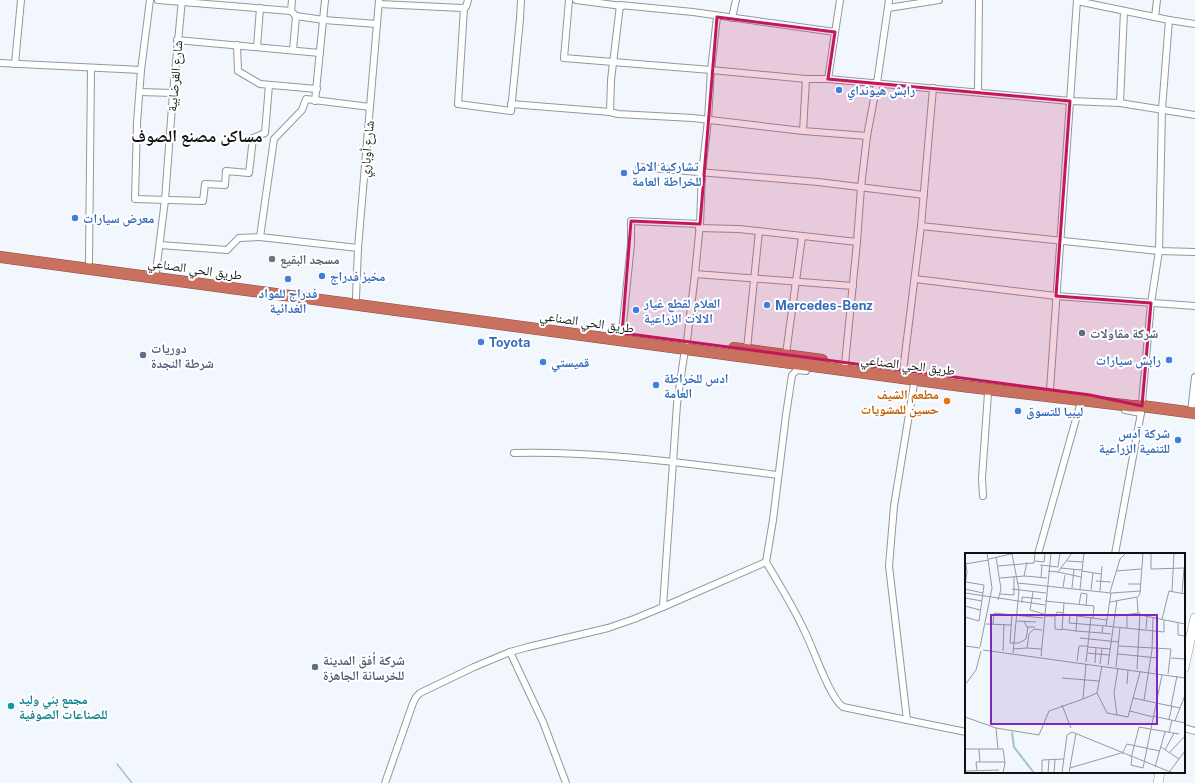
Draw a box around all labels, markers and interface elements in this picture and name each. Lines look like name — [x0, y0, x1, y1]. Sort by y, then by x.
street label: شارع القرضابية — [164, 40, 188, 113]
place label: رابش هيونداي — [847, 83, 915, 101]
marker: رابش هيونداي — [834, 85, 844, 95]
street label: شارع أوباري — [357, 120, 380, 178]
district label: مساكن مصنع الصوف — [131, 126, 263, 147]
place label: تشاركية الامل للخراطة العامة — [632, 159, 702, 189]
marker: تشاركية الامل للخراطة العامة — [619, 168, 629, 178]
place label: معرض سيارات — [83, 211, 154, 227]
marker: معرض سيارات — [70, 213, 80, 223]
place label: مسجد البقيع — [280, 252, 340, 269]
marker: مسجد البقيع — [267, 254, 277, 264]
street label: طريق الحي الصناعي — [146, 255, 243, 286]
place label: مخبز فدراج — [330, 269, 386, 285]
marker: مخبز فدراج — [317, 271, 327, 281]
marker: فدراج للمواد الغدائية — [283, 274, 293, 284]
place label: فدراج للمواد الغدائية — [259, 286, 317, 316]
place label: العلام لقطع غيار الالات الزراعية — [643, 296, 721, 326]
place label: Mercedes-Benz — [775, 298, 873, 313]
marker: Mercedes-Benz — [762, 300, 772, 310]
marker: العلام لقطع غيار الالات الزراعية — [631, 305, 641, 315]
street label: طريق الحي الصناعي — [538, 308, 635, 339]
place label: شركة مقاولات — [1090, 326, 1158, 341]
marker: شركة مقاولات — [1077, 328, 1087, 338]
place label: Toyota — [489, 335, 530, 350]
marker: Toyota — [476, 337, 486, 347]
place label: دوريات شرطة النجدة — [151, 341, 214, 371]
marker: دوريات شرطة النجدة — [138, 350, 148, 360]
street label: طريق الحي الصناعي — [860, 352, 956, 382]
place label: رابش سيارات — [1096, 353, 1161, 369]
place label: قميستي — [551, 355, 589, 373]
marker: رابش سيارات — [1164, 355, 1174, 365]
marker: قميستي — [538, 357, 548, 367]
place label: ادس للخراطة العامة — [664, 371, 729, 401]
marker: ادس للخراطة العامة — [651, 380, 661, 390]
place label: مطعم الشيف حسين للمشويات — [861, 387, 939, 418]
marker: مطعم الشيف حسين للمشويات — [942, 396, 952, 406]
place label: ليبيا للتسوق — [1026, 404, 1083, 420]
marker: ليبيا للتسوق — [1013, 406, 1023, 416]
place label: شركة آدس للتنمية الزراعية — [1099, 426, 1170, 456]
marker: شركة آدس للتنمية الزراعية — [1173, 435, 1183, 445]
inset map — [965, 553, 1185, 773]
place label: شركة أفق المدينة للخرسانة الجاهزة — [323, 652, 405, 683]
marker: شركة أفق المدينة للخرسانة الجاهزة — [310, 662, 320, 672]
place label: مجمع بني وليد للصناعات الصوفية — [19, 692, 108, 722]
marker: مجمع بني وليد للصناعات الصوفية — [6, 701, 16, 711]

